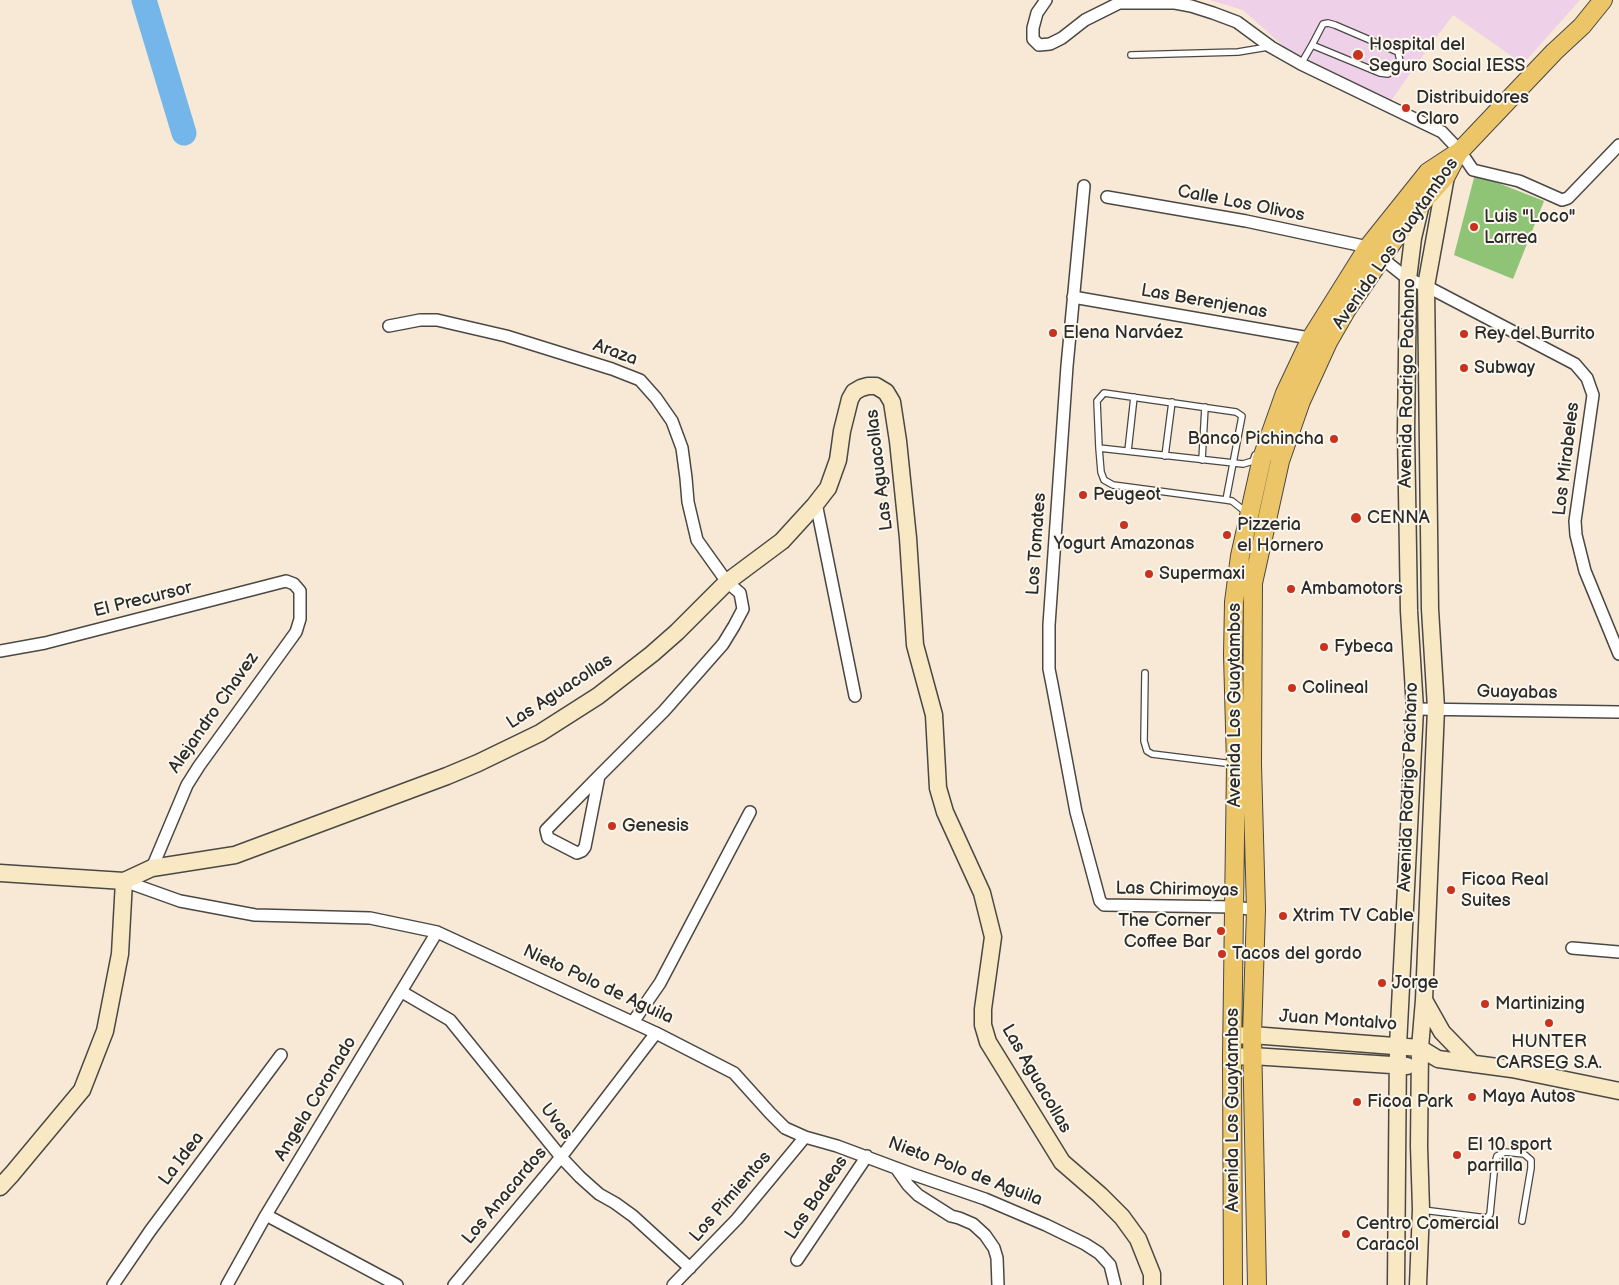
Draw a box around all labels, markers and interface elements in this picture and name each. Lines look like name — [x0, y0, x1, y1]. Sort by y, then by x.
place label: Hospital del Seguro Social IESS — [1369, 34, 1525, 76]
marker: Hospital del Seguro Social IESS — [1351, 48, 1365, 62]
place label: Distribuidores Claro — [1416, 87, 1529, 130]
marker: Distribuidores Claro — [1400, 102, 1412, 114]
street label: Avenida Los Guaytambos — [1329, 154, 1463, 334]
street label: Calle Los Olivos — [1176, 181, 1306, 227]
place label: Luis "Loco" Larrea — [1484, 206, 1575, 248]
marker: Luis "Loco" Larrea — [1468, 221, 1480, 233]
street label: Avenida Rodrigo Pachano — [1395, 278, 1421, 488]
street label: Las Berenjenas — [1139, 280, 1269, 324]
place label: Elena Narváez — [1063, 322, 1183, 344]
place label: Rey del Burrito — [1474, 323, 1595, 345]
marker: Elena Narváez — [1047, 327, 1059, 339]
marker: Rey del Burrito — [1458, 328, 1470, 340]
street label: Araza — [590, 335, 640, 371]
place label: Subway — [1474, 357, 1535, 379]
marker: Subway — [1458, 362, 1470, 374]
street label: Los Mirabeles — [1549, 401, 1585, 517]
street label: Las Aguacollas — [862, 408, 898, 532]
place label: Banco Pichincha — [1188, 428, 1324, 450]
marker: Banco Pichincha — [1328, 433, 1340, 445]
place label: Peugeot — [1093, 484, 1161, 506]
marker: Peugeot — [1077, 489, 1089, 501]
street label: Los Tomates — [1023, 492, 1051, 596]
place label: CENNA — [1367, 507, 1430, 529]
marker: CENNA — [1349, 511, 1363, 525]
place label: Pizzeria el Hornero — [1237, 514, 1324, 556]
marker: Yogurt Amazonas — [1118, 519, 1130, 531]
marker: Pizzeria el Hornero — [1221, 529, 1233, 541]
place label: Yogurt Amazonas — [1054, 533, 1194, 555]
place label: Supermaxi — [1159, 563, 1245, 585]
marker: Supermaxi — [1143, 568, 1155, 580]
street label: El Precursor — [92, 577, 194, 623]
place label: Ambamotors — [1301, 578, 1403, 600]
marker: Ambamotors — [1285, 583, 1297, 595]
street label: Avenida Los Guaytambos — [1224, 603, 1246, 807]
place label: Fybeca — [1334, 636, 1393, 658]
marker: Fybeca — [1318, 641, 1330, 653]
street label: Alejandro Chavez — [164, 648, 264, 778]
street label: Las Aguacollas — [503, 650, 617, 734]
place label: Colineal — [1302, 677, 1368, 699]
street label: Guayabas — [1476, 681, 1558, 705]
marker: Colineal — [1286, 682, 1298, 694]
street label: Avenida Rodrigo Pachano — [1395, 682, 1423, 892]
place label: Genesis — [622, 815, 689, 837]
marker: Genesis — [606, 820, 618, 832]
place label: Ficoa Real Suites — [1461, 869, 1548, 912]
street label: Las Chirimoyas — [1115, 878, 1239, 902]
marker: Ficoa Real Suites — [1445, 884, 1457, 896]
place label: Xtrim TV Cable — [1293, 905, 1414, 927]
place label: The Corner Coffee Bar — [1118, 910, 1211, 952]
marker: Xtrim TV Cable — [1277, 910, 1289, 922]
marker: The Corner Coffee Bar — [1215, 925, 1227, 937]
street label: Nieto Polo de Aguila — [519, 941, 677, 1029]
place label: Tacos del gordo — [1232, 943, 1362, 965]
marker: Tacos del gordo — [1216, 948, 1228, 960]
place label: Jorge — [1392, 972, 1438, 994]
marker: Jorge — [1376, 977, 1388, 989]
place label: Martinizing — [1495, 993, 1585, 1015]
marker: Martinizing — [1479, 998, 1491, 1010]
street label: Juan Montalvo — [1278, 1006, 1398, 1036]
street label: Avenida Los Guaytambos — [1222, 1008, 1244, 1212]
marker: HUNTER CARSEG S.A. — [1543, 1017, 1555, 1029]
street label: Las Aguacollas — [996, 1021, 1076, 1137]
place label: HUNTER CARSEG S.A. — [1496, 1031, 1602, 1074]
street label: Angela Coronado — [270, 1033, 362, 1165]
place label: Maya Autos — [1482, 1086, 1575, 1108]
place label: Ficoa Park — [1367, 1091, 1453, 1113]
marker: Maya Autos — [1466, 1091, 1478, 1103]
marker: Ficoa Park — [1351, 1096, 1363, 1108]
street label: Uvas — [535, 1099, 577, 1145]
street label: La Idea — [155, 1128, 209, 1190]
street label: Nieto Polo de Aguila — [885, 1133, 1045, 1211]
place label: El 10 sport parrilla — [1467, 1134, 1552, 1176]
street label: Los Anacardos — [458, 1143, 552, 1249]
street label: Los Pimientos — [686, 1147, 776, 1247]
marker: El 10 sport parrilla — [1451, 1149, 1463, 1161]
street label: Las Badeas — [781, 1152, 853, 1244]
place label: Centro Comercial Caracol — [1356, 1213, 1499, 1256]
marker: Centro Comercial Caracol — [1340, 1228, 1352, 1240]

